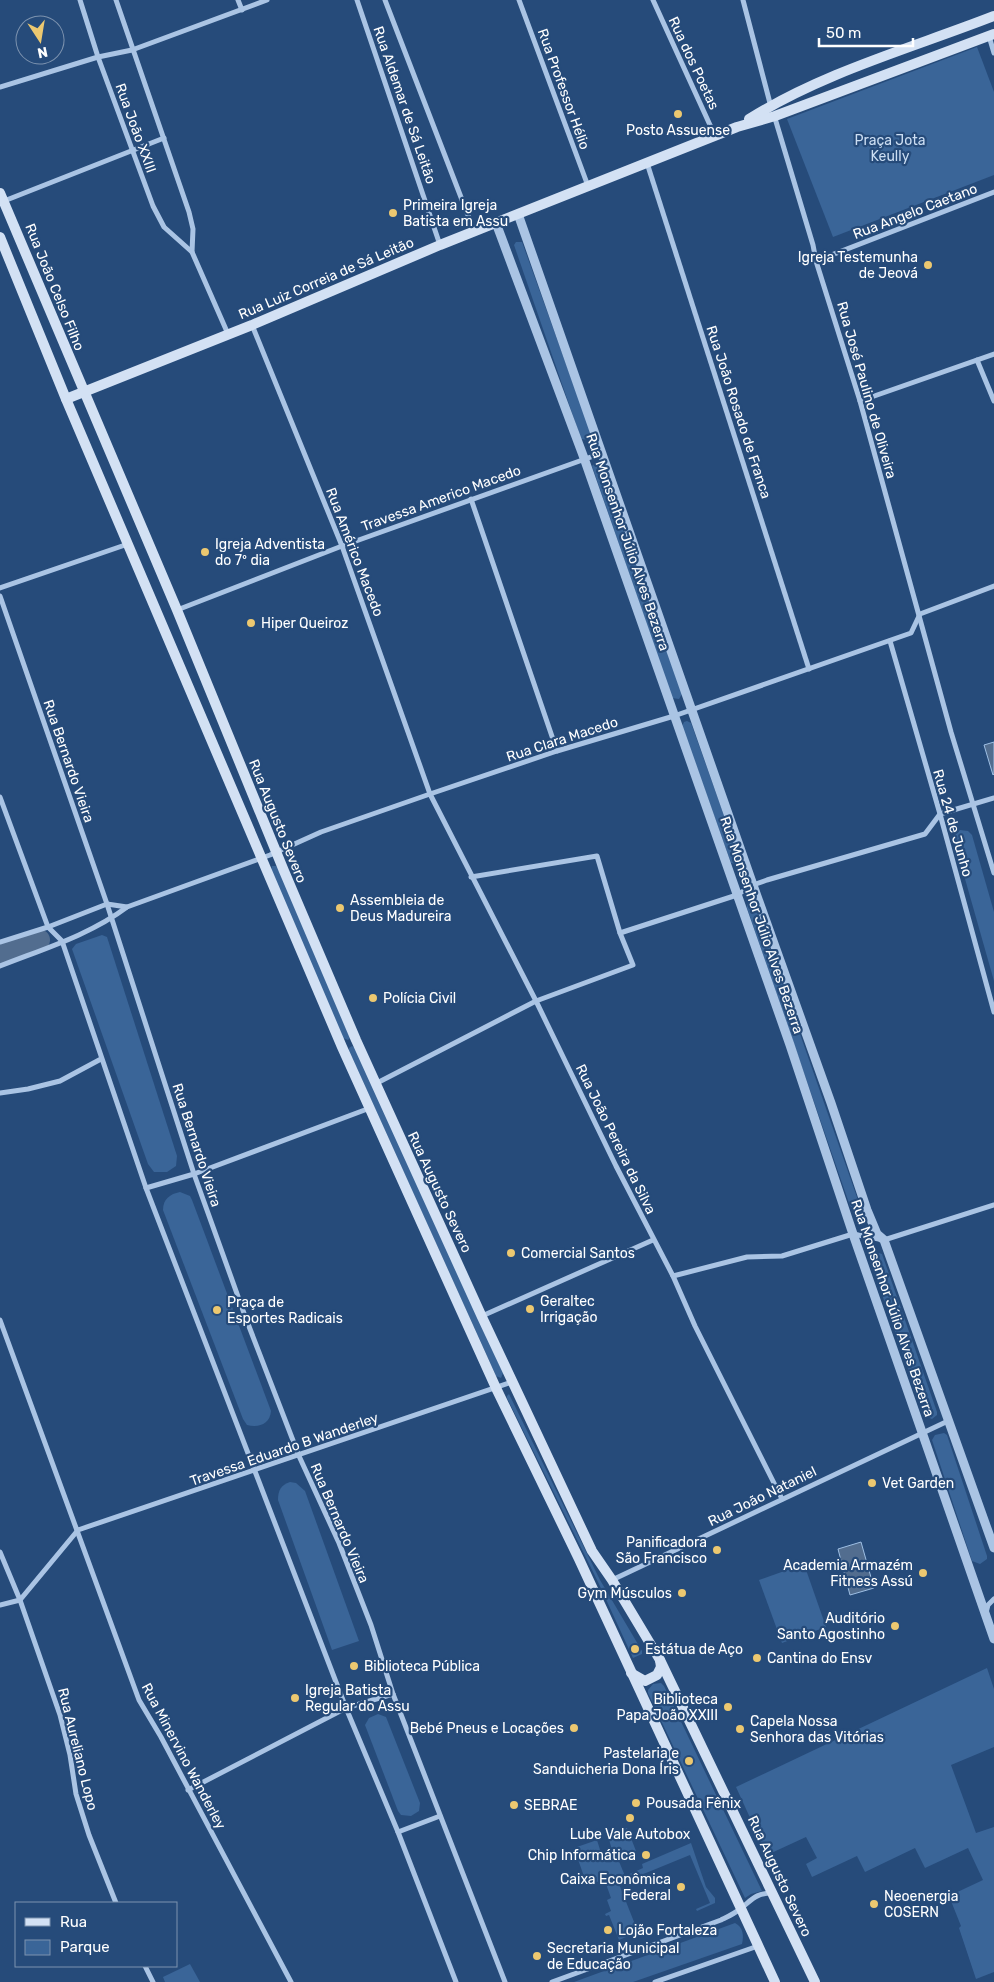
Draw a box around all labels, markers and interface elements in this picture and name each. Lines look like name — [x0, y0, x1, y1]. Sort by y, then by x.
street label: Rua dos Poetas — [665, 14, 723, 112]
north arrow — [15, 15, 65, 65]
scale bar — [819, 15, 913, 47]
street label: Rua Aldemar de Sá Leitão — [370, 24, 440, 186]
text: 50 m — [826, 24, 861, 42]
street label: Rua Professor Hélio — [534, 26, 593, 152]
text: N — [36, 43, 49, 62]
street label: Rua João XXIII — [111, 81, 160, 175]
marker: Posto Assuense — [672, 108, 684, 120]
place label: Posto Assuense — [626, 122, 730, 139]
park label: Praça Jota Keully — [855, 132, 925, 165]
street label: Rua Angelo Caetano — [851, 180, 980, 243]
place label: Primeira Igreja Batista em Assu — [403, 197, 508, 230]
marker: Primeira Igreja Batista em Assu — [387, 207, 399, 219]
street label: Rua João Celso Filho — [21, 221, 88, 353]
street label: Rua Luiz Correia de Sá Leitão — [236, 234, 416, 323]
place label: Igreja Testemunha de Jeová — [798, 249, 918, 282]
marker: Igreja Testemunha de Jeová — [922, 259, 934, 271]
street label: Rua José Paulino de Oliveira — [833, 300, 900, 481]
street label: Rua João Rosado de Franca — [702, 323, 775, 501]
street label: Rua Monsenhor Júlio Alves Bezerra — [582, 431, 673, 653]
street label: Travessa Americo Macedo — [359, 462, 523, 535]
street label: Rua Américo Macedo — [322, 485, 387, 619]
place label: Igreja Adventista do 7º dia — [215, 536, 325, 569]
marker: Igreja Adventista do 7º dia — [199, 546, 211, 558]
place label: Hiper Queiroz — [261, 615, 348, 632]
marker: Hiper Queiroz — [245, 617, 257, 629]
street label: Rua Bernardo Vieira — [40, 698, 98, 825]
street label: Rua Clara Macedo — [504, 713, 620, 766]
street label: Rua Augusto Severo — [245, 757, 310, 885]
street label: Rua 24 de Junho — [929, 768, 976, 879]
street label: Rua Monsenhor Júlio Alves Bezerra — [716, 814, 807, 1036]
place label: Assembleia de Deus Madureira — [350, 892, 451, 925]
marker: Assembleia de Deus Madureira — [334, 902, 346, 914]
place label: Polícia Civil — [383, 990, 456, 1007]
marker: Polícia Civil — [367, 992, 379, 1004]
street label: Rua João Pereira da Silva — [572, 1062, 659, 1217]
street label: Rua Bernardo Vieira — [169, 1081, 225, 1209]
street label: Rua Augusto Severo — [404, 1129, 475, 1256]
street label: Rua Monsenhor Júlio Alves Bezerra — [847, 1197, 938, 1419]
place label: Comercial Santos — [521, 1245, 635, 1262]
marker: Comercial Santos — [505, 1247, 517, 1259]
place label: Geraltec Irrigação — [540, 1293, 597, 1326]
place label: Praça de Esportes Radicais — [227, 1294, 343, 1327]
marker: Geraltec Irrigação — [524, 1303, 536, 1315]
marker: Praça de Esportes Radicais — [211, 1304, 223, 1316]
street label: Travessa Eduardo B Wanderley — [188, 1409, 381, 1490]
street label: Rua Bernardo Vieira — [307, 1461, 373, 1586]
street label: Rua João Nataniel — [705, 1463, 819, 1530]
place label: Vet Garden — [882, 1475, 954, 1492]
marker: Vet Garden — [866, 1477, 878, 1489]
place label: Panificadora São Francisco — [616, 1534, 707, 1567]
marker: Panificadora São Francisco — [711, 1544, 723, 1556]
place label: Academia Armazém Fitness Assú — [783, 1557, 913, 1590]
marker: Academia Armazém Fitness Assú — [917, 1567, 929, 1579]
place label: Gym Músculos — [577, 1585, 672, 1602]
marker: Gym Músculos — [676, 1587, 688, 1599]
place label: Auditório Santo Agostinho — [777, 1610, 885, 1643]
marker: Auditório Santo Agostinho — [889, 1620, 901, 1632]
place label: Estátua de Aço — [645, 1641, 743, 1658]
marker: Estátua de Aço — [629, 1643, 641, 1655]
place label: Cantina do Ensv — [767, 1650, 873, 1667]
marker: Cantina do Ensv — [751, 1652, 763, 1664]
place label: Biblioteca Pública — [364, 1658, 480, 1675]
marker: Biblioteca Pública — [348, 1660, 360, 1672]
street label: Rua Minervino Wanderley — [138, 1680, 229, 1832]
place label: Igreja Batista Regular do Assu — [305, 1682, 410, 1715]
street label: Rua Aureliano Lopo — [54, 1686, 101, 1812]
place label: Biblioteca Papa João XXIII — [617, 1691, 718, 1724]
marker: Igreja Batista Regular do Assu — [289, 1692, 301, 1704]
marker: Biblioteca Papa João XXIII — [722, 1701, 734, 1713]
place label: Capela Nossa Senhora das Vitórias — [750, 1713, 884, 1746]
place label: Bebé Pneus e Locações — [410, 1720, 564, 1737]
marker: Bebé Pneus e Locações — [568, 1722, 580, 1734]
marker: Capela Nossa Senhora das Vitórias — [734, 1723, 746, 1735]
place label: Pastelaria e Sanduicheria Dona Íris — [533, 1745, 679, 1778]
marker: Pastelaria e Sanduicheria Dona Íris — [683, 1755, 695, 1767]
place label: Pousada Fênix — [646, 1795, 741, 1812]
place label: SEBRAE — [524, 1797, 578, 1814]
marker: Pousada Fênix — [630, 1797, 642, 1809]
marker: SEBRAE — [508, 1799, 520, 1811]
marker: Lube Vale Autobox — [624, 1812, 636, 1824]
street label: Rua Augusto Severo — [744, 1813, 815, 1940]
place label: Lube Vale Autobox — [570, 1826, 691, 1843]
place label: Chip Informática — [528, 1847, 636, 1864]
marker: Chip Informática — [640, 1849, 652, 1861]
place label: Caixa Econômica Federal — [560, 1871, 671, 1904]
marker: Caixa Econômica Federal — [675, 1881, 687, 1893]
place label: Neoenergia COSERN — [884, 1888, 958, 1921]
marker: Neoenergia COSERN — [868, 1898, 880, 1910]
legend — [15, 1902, 178, 1967]
text: Rua — [60, 1913, 87, 1931]
place label: Lojão Fortaleza — [618, 1922, 717, 1939]
marker: Lojão Fortaleza — [602, 1924, 614, 1936]
text: Parque — [60, 1938, 110, 1956]
place label: Secretaria Municipal de Educação — [547, 1940, 679, 1973]
marker: Secretaria Municipal de Educação — [531, 1950, 543, 1962]

